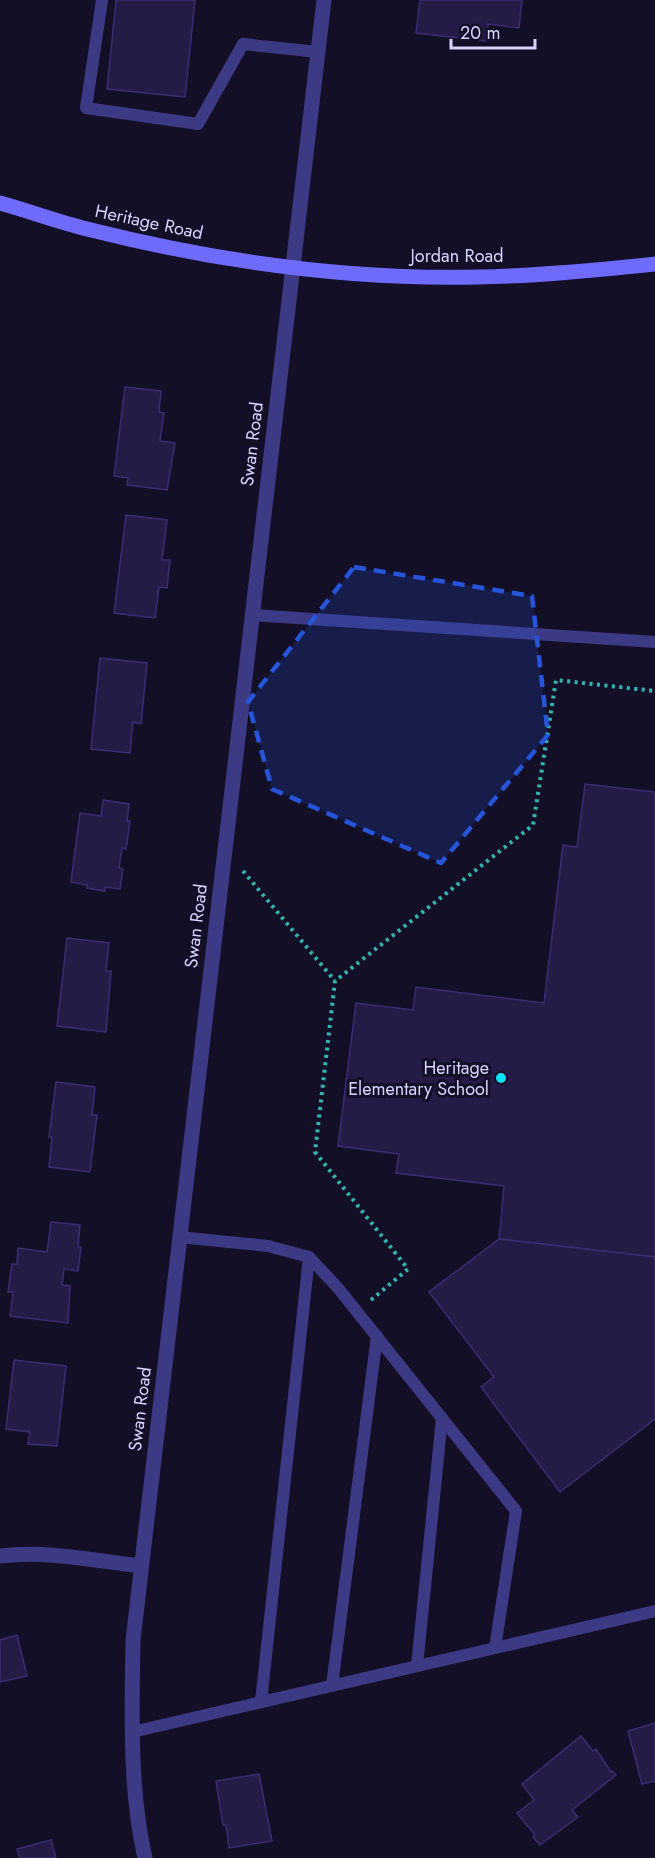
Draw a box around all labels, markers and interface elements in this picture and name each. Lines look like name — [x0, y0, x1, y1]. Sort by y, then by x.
scale bar — [451, 12, 535, 50]
text: 20 m — [460, 20, 500, 46]
street label: Heritage Road — [93, 198, 205, 246]
street label: Jordan Road — [409, 243, 503, 269]
street label: Swan Road — [234, 401, 270, 487]
street label: Swan Road — [178, 883, 214, 969]
place label: Heritage Elementary School — [348, 1055, 489, 1102]
marker: Heritage Elementary School — [494, 1071, 508, 1085]
street label: Swan Road — [122, 1366, 158, 1452]

